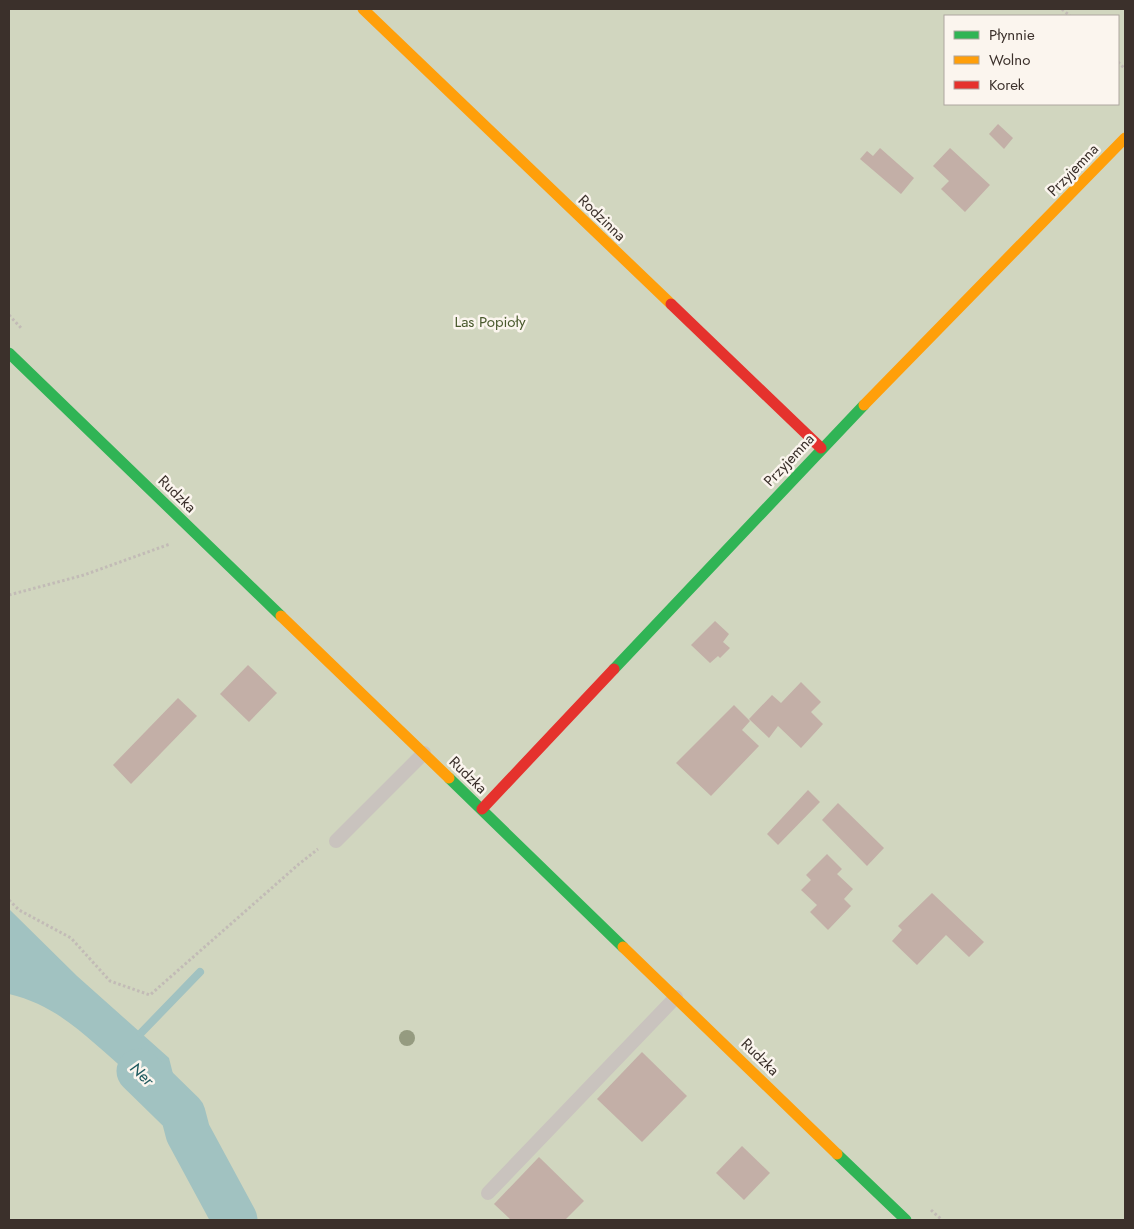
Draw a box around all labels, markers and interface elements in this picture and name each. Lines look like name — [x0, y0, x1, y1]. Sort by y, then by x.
legend — [944, 15, 1119, 105]
text: Płynnie — [989, 24, 1035, 46]
text: Wolno — [989, 49, 1030, 71]
text: Korek — [989, 74, 1025, 96]
street label: Przyjemna — [1042, 139, 1104, 201]
street label: Rodzinna — [573, 190, 631, 246]
park label: Las Popioły — [454, 311, 526, 333]
street label: Przyjemna — [759, 429, 819, 491]
street label: Rudzka — [153, 470, 201, 518]
street label: Rudzka — [444, 751, 492, 799]
street label: Rudzka — [736, 1033, 784, 1081]
water label: Ner — [125, 1057, 160, 1092]

